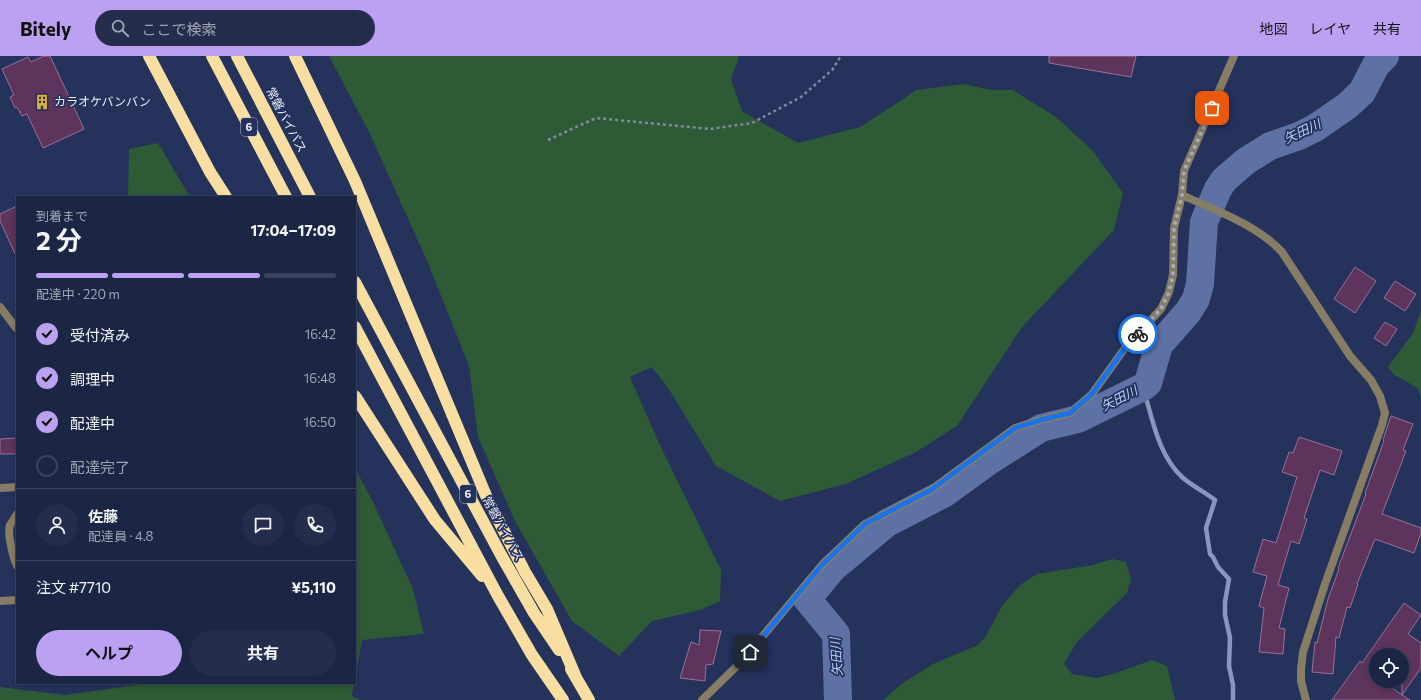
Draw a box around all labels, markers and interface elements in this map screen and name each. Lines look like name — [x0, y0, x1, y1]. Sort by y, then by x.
search box — [95, 10, 375, 46]
text: Bitely — [20, 17, 71, 40]
icon: search — [109, 17, 131, 39]
text: ここで検索 — [141, 20, 216, 38]
text: 地図 — [1259, 20, 1287, 37]
text: レイヤ — [1309, 20, 1351, 37]
text: 共有 — [1373, 20, 1401, 37]
street label: 常磐バイパス — [264, 85, 310, 154]
pin — [1195, 91, 1229, 125]
building icon: カラオケバンバン — [33, 93, 51, 111]
place label: カラオケバンバン — [54, 94, 151, 108]
icon: bag — [1201, 97, 1223, 119]
water label: 矢田川 — [1281, 115, 1325, 146]
road number: 6 — [241, 118, 257, 136]
text: 到着まで — [36, 208, 88, 224]
text: 17:04–17:09 — [250, 221, 336, 239]
text: 2 分 — [36, 224, 82, 255]
text: 配達中 · 220 m — [36, 286, 120, 302]
courier — [1118, 314, 1158, 354]
icon: check — [36, 323, 58, 345]
icon: bike — [1127, 323, 1149, 345]
text: 受付済み — [70, 326, 130, 344]
text: 16:42 — [305, 326, 336, 342]
icon: check — [36, 367, 58, 389]
text: 調理中 — [70, 370, 115, 388]
text: 16:48 — [304, 370, 336, 386]
water label: 矢田川 — [1098, 381, 1142, 414]
icon: check — [36, 411, 58, 433]
text: 配達中 — [70, 414, 115, 432]
text: 16:50 — [304, 414, 336, 430]
text: 配達完了 — [70, 458, 130, 476]
road number: 6 — [460, 485, 476, 503]
street label: 常磐バイパス — [480, 494, 527, 563]
button: person — [36, 504, 78, 546]
button: chat — [242, 504, 284, 546]
button: phone — [294, 504, 336, 546]
text: 佐藤 — [88, 507, 118, 525]
text: 配達員 · 4.8 — [88, 528, 154, 544]
text: 注文 #7710 — [36, 578, 111, 596]
text: ¥5,110 — [292, 578, 336, 596]
button: ヘルプ — [36, 630, 182, 676]
button: 共有 — [190, 630, 336, 676]
pin — [733, 635, 767, 669]
water label: 矢田川 — [827, 635, 845, 677]
icon: home — [739, 641, 761, 663]
map controls — [1369, 648, 1409, 688]
button: locate — [1369, 648, 1409, 688]

